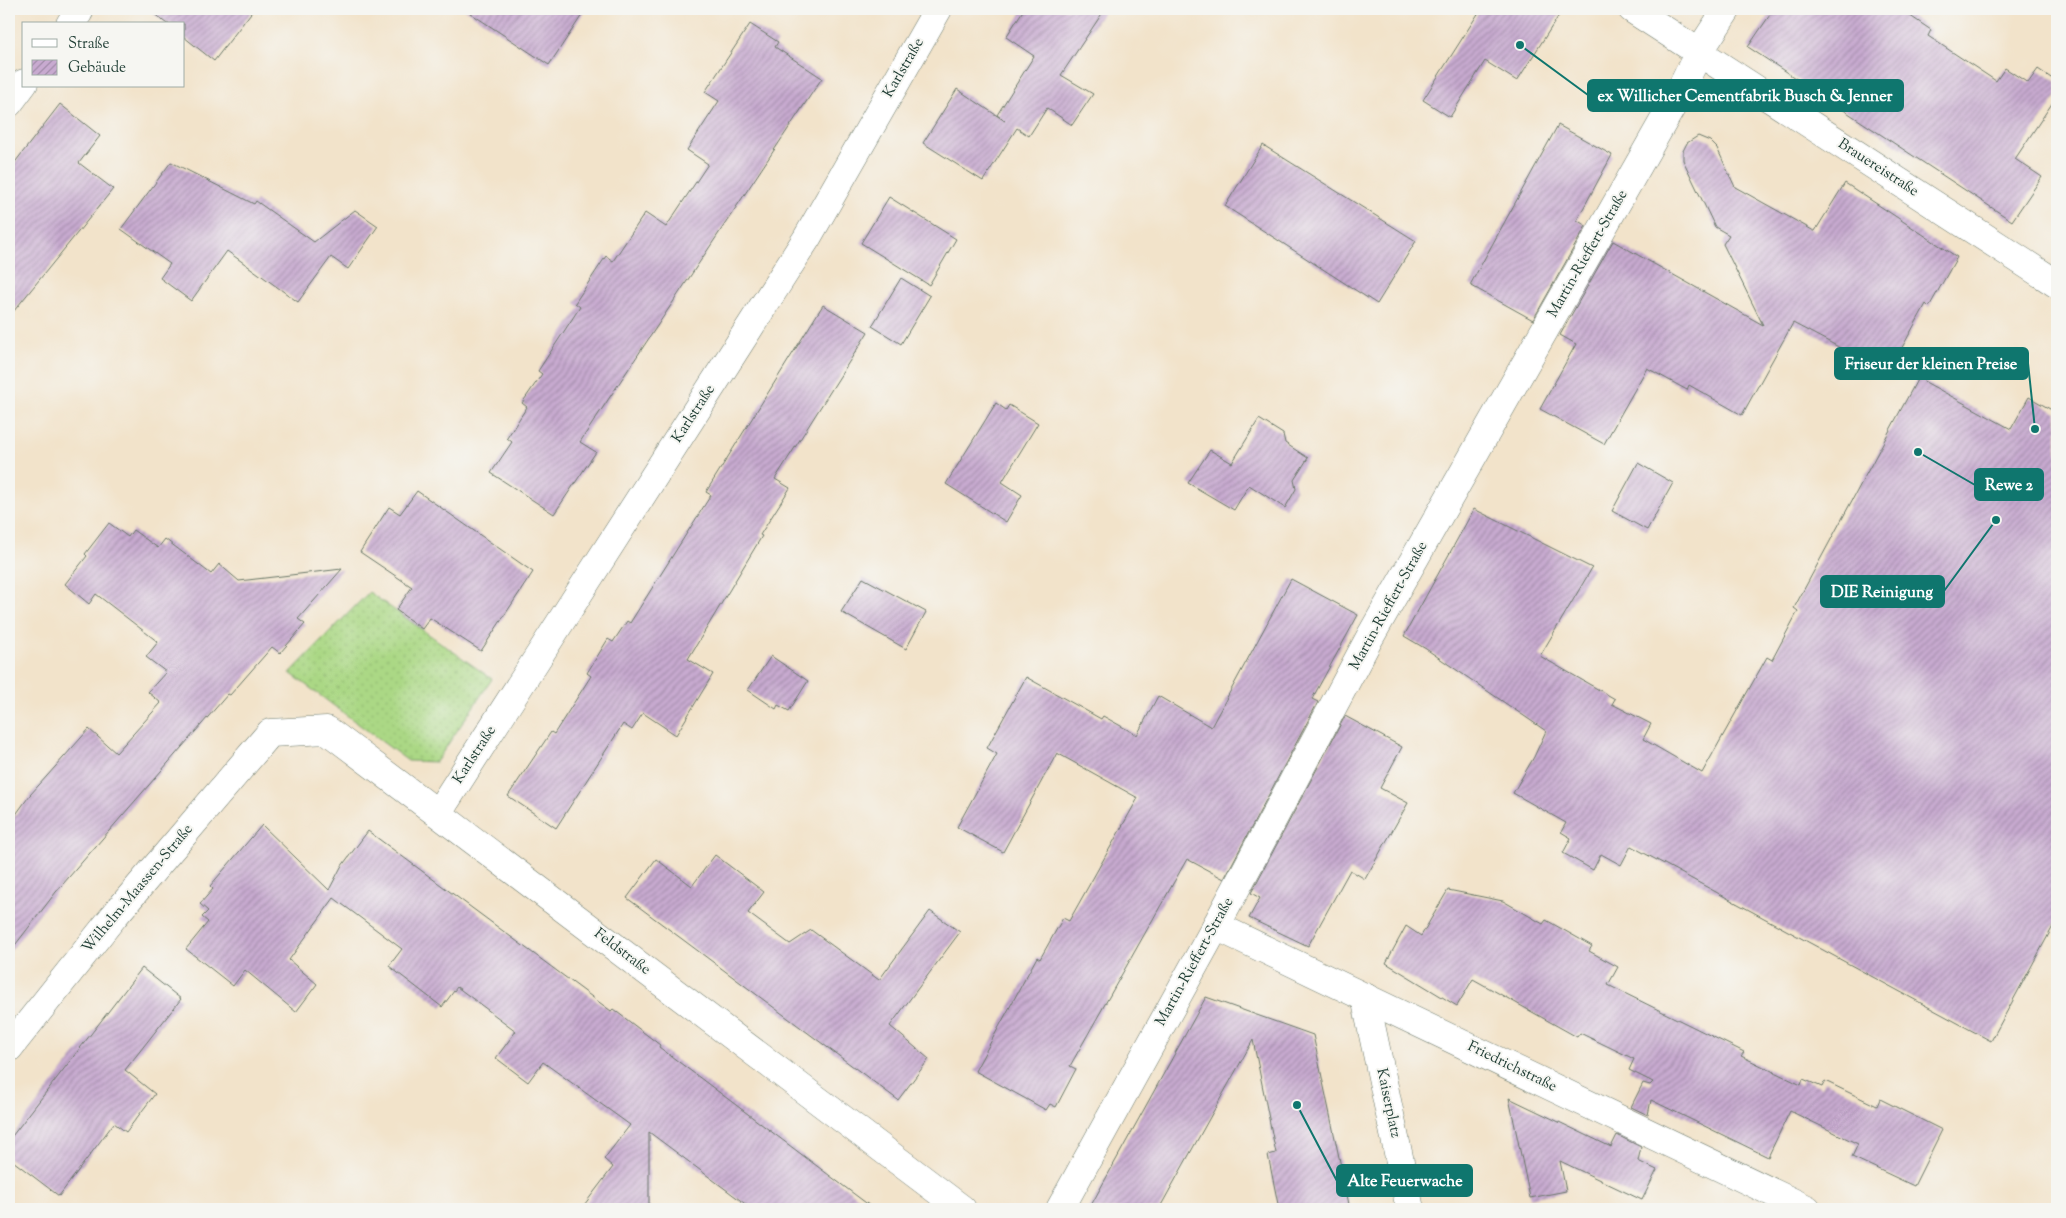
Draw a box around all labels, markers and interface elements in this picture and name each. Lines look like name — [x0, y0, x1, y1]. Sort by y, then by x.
legend — [22, 22, 185, 88]
text: Straße — [68, 34, 110, 55]
street label: Karlstraße — [878, 34, 930, 102]
text: Gebäude — [68, 58, 126, 79]
callout: ex Willicher Cementfabrik Busch & Jenner — [1588, 80, 1903, 111]
text: ex Willicher Cementfabrik Busch & Jenner — [1597, 86, 1894, 109]
street label: Brauereistraße — [1833, 134, 1923, 202]
street label: Martin-Rieffert-Straße — [1543, 186, 1633, 322]
callout: Friseur der kleinen Preise — [1835, 348, 2028, 379]
text: Friseur der kleinen Preise — [1845, 354, 2018, 377]
street label: Karlstraße — [667, 381, 721, 447]
callout: Rewe 2 — [1975, 469, 2043, 500]
text: Rewe 2 — [1985, 475, 2034, 498]
street label: Martin-Rieffert-Straße — [1345, 538, 1433, 674]
callout: DIE Reinigung — [1821, 576, 1944, 607]
text: DIE Reinigung — [1831, 582, 1933, 605]
street label: Karlstraße — [448, 722, 502, 788]
street label: Wilhelm-Maassen-Straße — [78, 820, 198, 958]
street label: Martin-Rieffert-Straße — [1151, 894, 1239, 1030]
street label: Feldstraße — [589, 924, 655, 980]
street label: Friedrichstraße — [1464, 1036, 1560, 1098]
street label: Kaiserplatz — [1370, 1066, 1406, 1140]
callout: Alte Feuerwache — [1337, 1165, 1472, 1196]
text: Alte Feuerwache — [1347, 1171, 1463, 1194]

